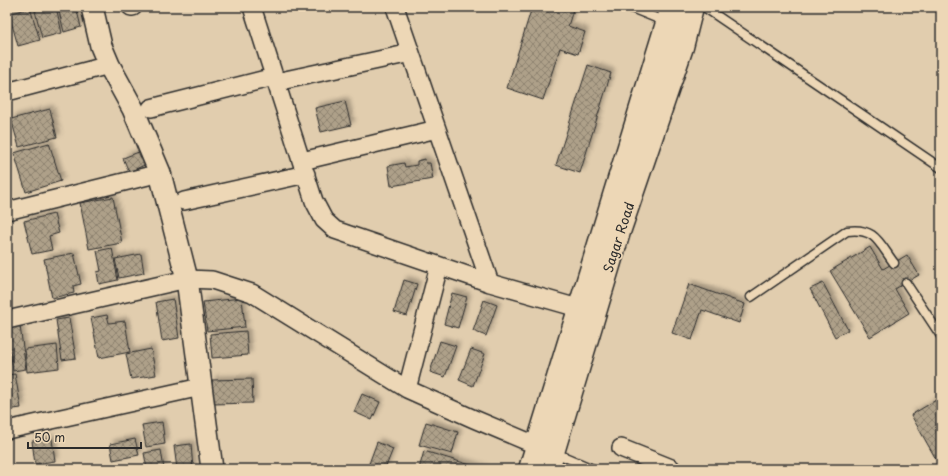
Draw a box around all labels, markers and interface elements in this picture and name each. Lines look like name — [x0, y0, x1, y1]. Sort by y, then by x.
street label: Sagar Road — [598, 199, 638, 275]
scale bar — [28, 424, 141, 450]
text: 50 m — [34, 428, 65, 446]

